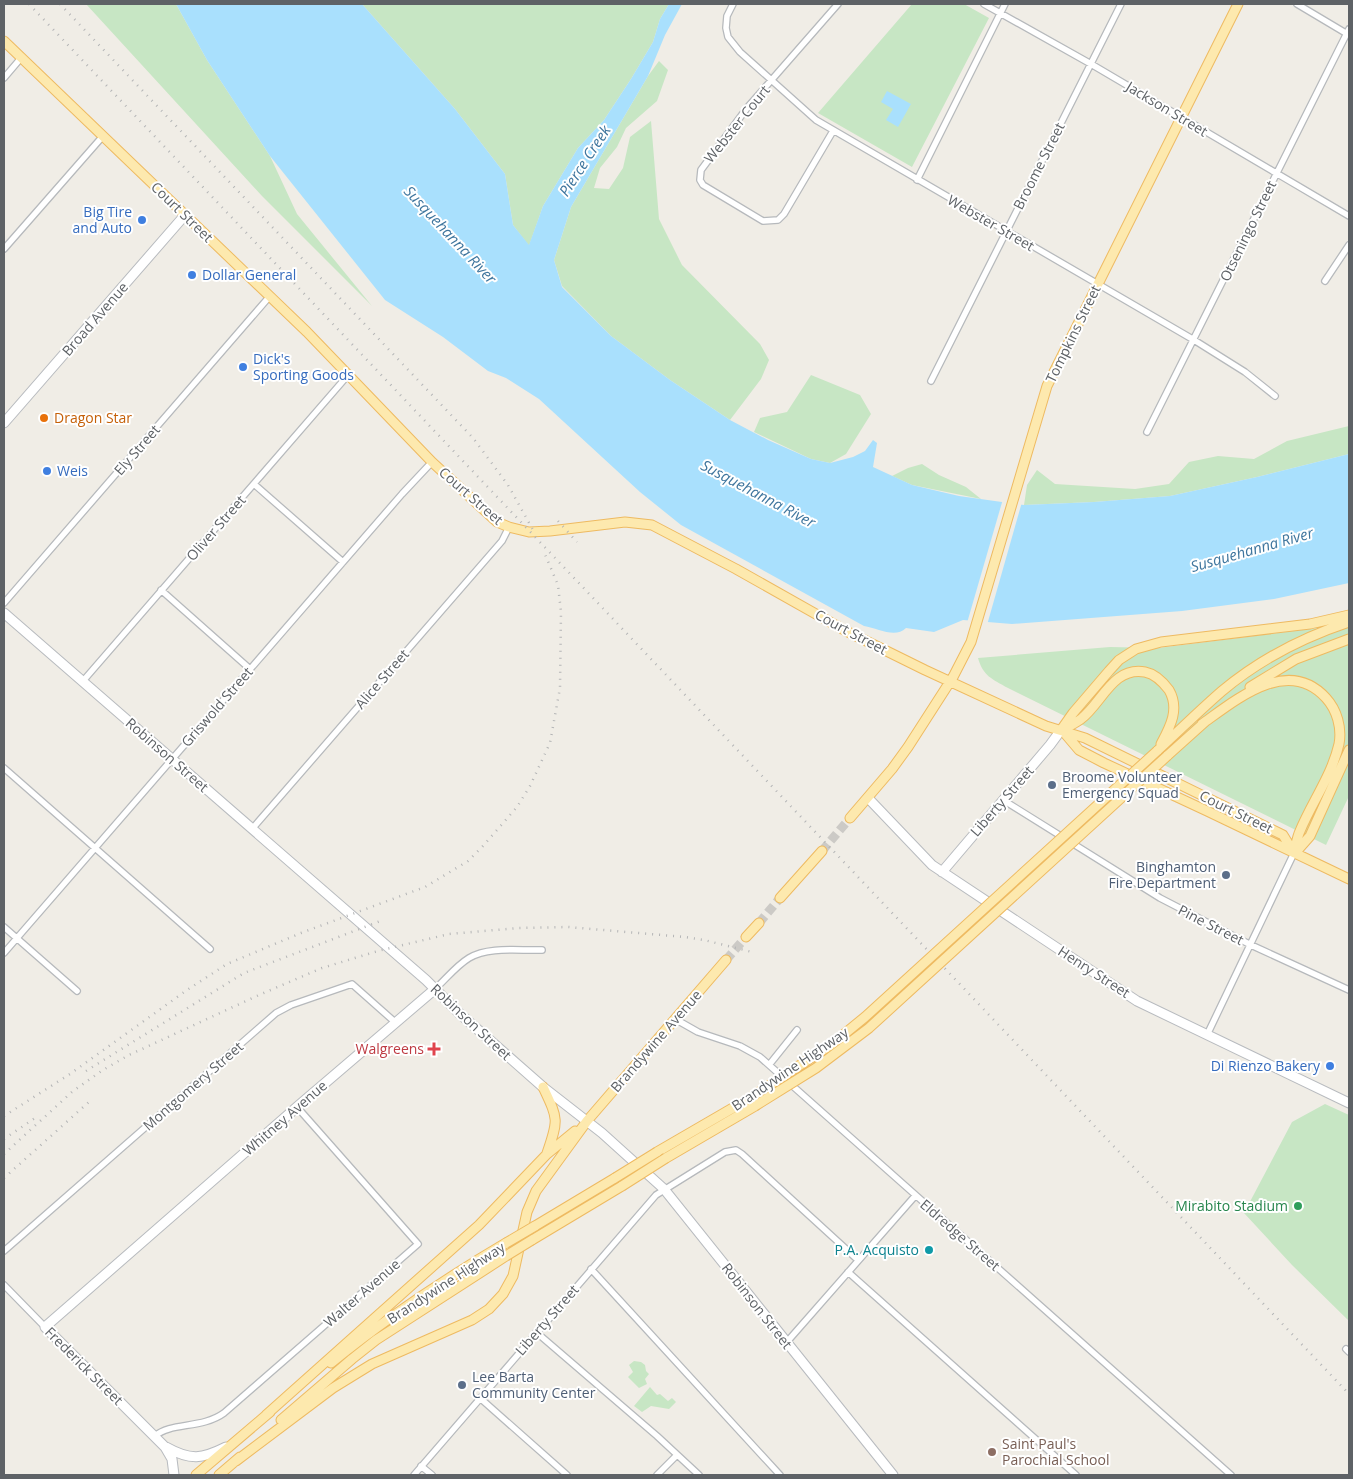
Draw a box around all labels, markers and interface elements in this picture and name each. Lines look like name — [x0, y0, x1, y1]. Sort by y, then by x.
street label: Jackson Street — [1121, 76, 1212, 140]
street label: Webster Court — [699, 81, 774, 166]
street label: Broome Street — [1008, 119, 1069, 212]
water label: Pierce Creek — [554, 121, 615, 200]
street label: Court Street — [147, 177, 217, 246]
street label: Otseningo Street — [1215, 177, 1280, 284]
water label: Susquehanna River — [400, 181, 502, 288]
street label: Webster Street — [944, 190, 1038, 255]
place label: Big Tire and Auto — [73, 202, 132, 237]
marker: Big Tire and Auto — [136, 214, 148, 226]
place label: Dollar General — [202, 265, 296, 284]
marker: Dollar General — [186, 269, 198, 281]
street label: Broad Avenue — [57, 278, 132, 360]
street label: Tompkins Street — [1041, 282, 1104, 386]
place label: Dick's Sporting Goods — [253, 349, 354, 384]
marker: Dick's Sporting Goods — [237, 361, 249, 373]
place label: Dragon Star — [54, 408, 132, 427]
marker: Dragon Star — [38, 412, 50, 424]
street label: Ely Street — [109, 420, 164, 479]
water label: Susquehanna River — [698, 454, 820, 532]
place label: Weis — [57, 461, 88, 480]
street label: Court Street — [435, 462, 507, 529]
marker: Weis — [41, 465, 53, 477]
street label: Oliver Street — [182, 491, 249, 565]
water label: Susquehanna River — [1188, 522, 1317, 576]
street label: Court Street — [812, 605, 891, 659]
street label: Alice Street — [350, 645, 413, 713]
street label: Griswold Street — [177, 663, 257, 751]
street label: Robinson Street — [122, 713, 213, 796]
street label: Liberty Street — [966, 761, 1038, 840]
place label: Broome Volunteer Emergency Squad — [1062, 767, 1182, 802]
marker: Broome Volunteer Emergency Squad — [1046, 779, 1058, 791]
street label: Court Street — [1196, 786, 1276, 837]
place label: Binghamton Fire Department — [1109, 857, 1216, 892]
marker: Binghamton Fire Department — [1220, 869, 1232, 881]
street label: Pine Street — [1175, 900, 1247, 949]
street label: Henry Street — [1055, 941, 1134, 1002]
street label: Robinson Street — [427, 979, 516, 1064]
street label: Brandywine Avenue — [606, 985, 705, 1096]
street label: Brandywine Highway — [728, 1022, 853, 1115]
street label: Montgomery Street — [139, 1037, 247, 1134]
place label: Walgreens — [355, 1039, 424, 1058]
marker: Walgreens — [428, 1043, 440, 1055]
place label: Di Rienzo Bakery — [1211, 1056, 1321, 1075]
marker: Di Rienzo Bakery — [1324, 1060, 1336, 1072]
street label: Whitney Avenue — [238, 1076, 331, 1160]
street label: Eldredge Street — [916, 1195, 1004, 1275]
place label: Mirabito Stadium — [1175, 1196, 1288, 1215]
marker: Mirabito Stadium — [1292, 1200, 1304, 1212]
street label: Brandywine Highway — [383, 1237, 509, 1328]
place label: P.A. Acquisto — [834, 1240, 919, 1259]
marker: P.A. Acquisto — [923, 1244, 935, 1256]
street label: Walter Avenue — [320, 1254, 404, 1331]
street label: Robinson Street — [718, 1259, 797, 1353]
street label: Liberty Street — [511, 1280, 583, 1359]
street label: Frederick Street — [41, 1322, 128, 1409]
place label: Lee Barta Community Center — [472, 1367, 596, 1402]
marker: Lee Barta Community Center — [456, 1379, 468, 1391]
place label: Saint Paul's Parochial School — [1002, 1434, 1109, 1469]
marker: Saint Paul's Parochial School — [986, 1446, 998, 1458]

